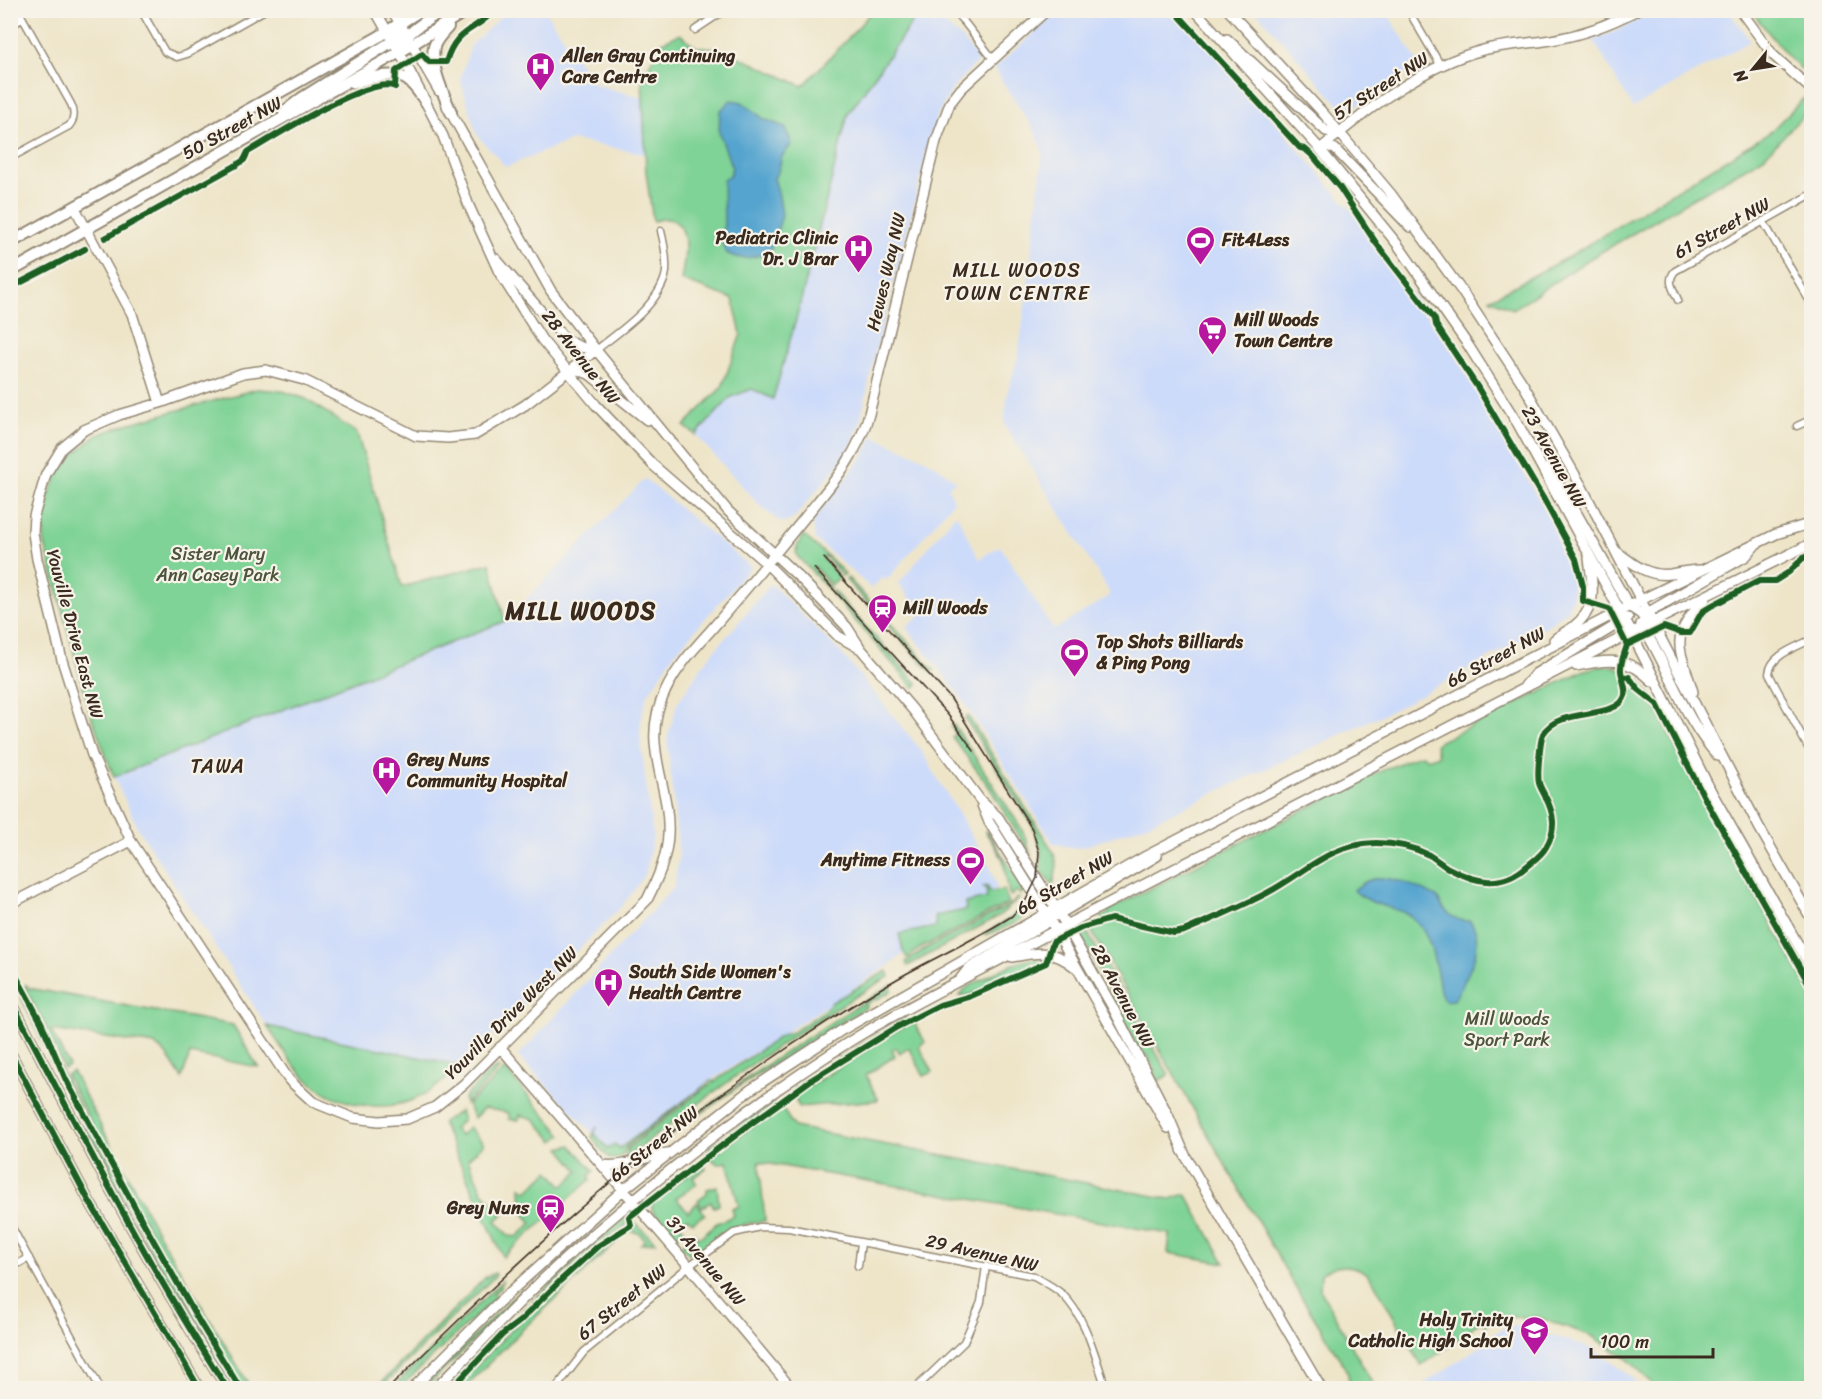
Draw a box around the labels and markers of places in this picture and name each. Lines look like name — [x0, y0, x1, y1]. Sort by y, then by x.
place label: Allen Gray Continuing Care Centre — [561, 40, 735, 93]
hospital icon: Allen Gray Continuing Care Centre — [525, 50, 557, 92]
place label: Pediatric Clinic Dr. J Brar — [715, 222, 840, 275]
sports icon: Fit4Less — [1185, 224, 1217, 266]
place label: Fit4Less — [1221, 224, 1290, 256]
hospital icon: Pediatric Clinic Dr. J Brar — [843, 232, 875, 274]
place label: Mill Woods Town Centre — [1233, 304, 1333, 357]
supermarket icon: Mill Woods Town Centre — [1197, 314, 1229, 356]
station icon: Mill Woods — [866, 592, 898, 634]
place label: Mill Woods — [902, 592, 988, 624]
place label: Top Shots Billiards & Ping Pong — [1096, 626, 1243, 679]
sports icon: Top Shots Billiards & Ping Pong — [1059, 636, 1091, 678]
place label: Grey Nuns Community Hospital — [406, 744, 568, 797]
hospital icon: Grey Nuns Community Hospital — [370, 754, 402, 796]
place label: Anytime Fitness — [820, 844, 951, 876]
sports icon: Anytime Fitness — [955, 844, 987, 886]
place label: South Side Women's Health Centre — [628, 956, 791, 1009]
hospital icon: South Side Women's Health Centre — [592, 966, 624, 1008]
place label: Grey Nuns — [446, 1192, 530, 1224]
station icon: Grey Nuns — [534, 1192, 566, 1234]
place label: Holy Trinity Catholic High School — [1347, 1304, 1514, 1357]
school or university icon: Holy Trinity Catholic High School — [1518, 1314, 1550, 1356]

